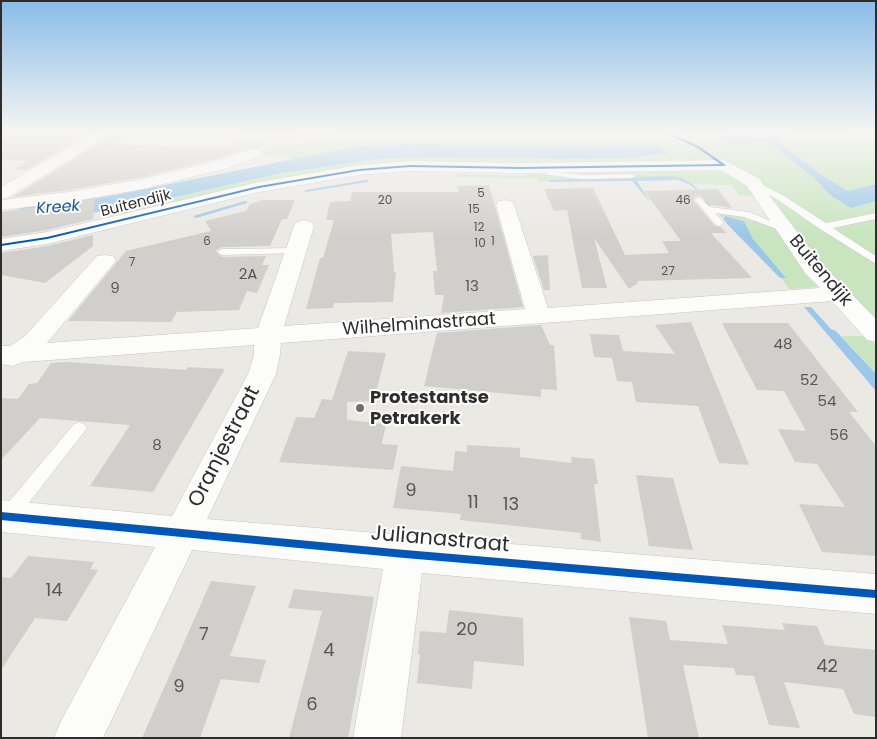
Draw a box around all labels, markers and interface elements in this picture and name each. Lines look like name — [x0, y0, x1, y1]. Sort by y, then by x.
street label: Buitendijk — [99, 187, 173, 221]
house number: 5 — [477, 187, 485, 201]
house number: 20 — [378, 194, 392, 208]
house number: 46 — [675, 194, 691, 208]
water label: Kreek — [36, 197, 80, 219]
house number: 15 — [468, 203, 480, 217]
house number: 12 — [474, 221, 484, 235]
street label: Buitendijk — [784, 231, 856, 311]
house number: 6 — [203, 235, 211, 249]
house number: 1 — [491, 235, 495, 249]
house number: 10 — [474, 237, 486, 251]
house number: 7 — [129, 256, 135, 270]
house number: 27 — [661, 265, 675, 279]
house number: 2A — [239, 266, 257, 284]
house number: 13 — [465, 278, 479, 296]
house number: 9 — [110, 280, 120, 298]
street label: Wilhelminastraat — [342, 309, 496, 341]
house number: 48 — [774, 336, 792, 354]
house number: 52 — [800, 372, 818, 390]
street label: Oranjestraat — [184, 382, 266, 512]
place label: Protestantse Petrakerk — [370, 387, 489, 429]
house number: 54 — [818, 393, 836, 411]
marker: Protestantse Petrakerk — [354, 402, 366, 414]
house number: 56 — [830, 427, 848, 445]
house number: 8 — [152, 437, 162, 455]
house number: 9 — [405, 480, 417, 502]
house number: 11 — [467, 492, 479, 514]
house number: 13 — [503, 494, 519, 516]
street label: Julianastraat — [370, 521, 510, 559]
house number: 14 — [45, 580, 63, 602]
house number: 20 — [456, 619, 478, 641]
house number: 7 — [199, 624, 209, 646]
house number: 4 — [323, 640, 335, 662]
house number: 42 — [816, 656, 838, 678]
house number: 9 — [173, 676, 185, 698]
house number: 6 — [306, 694, 318, 716]

